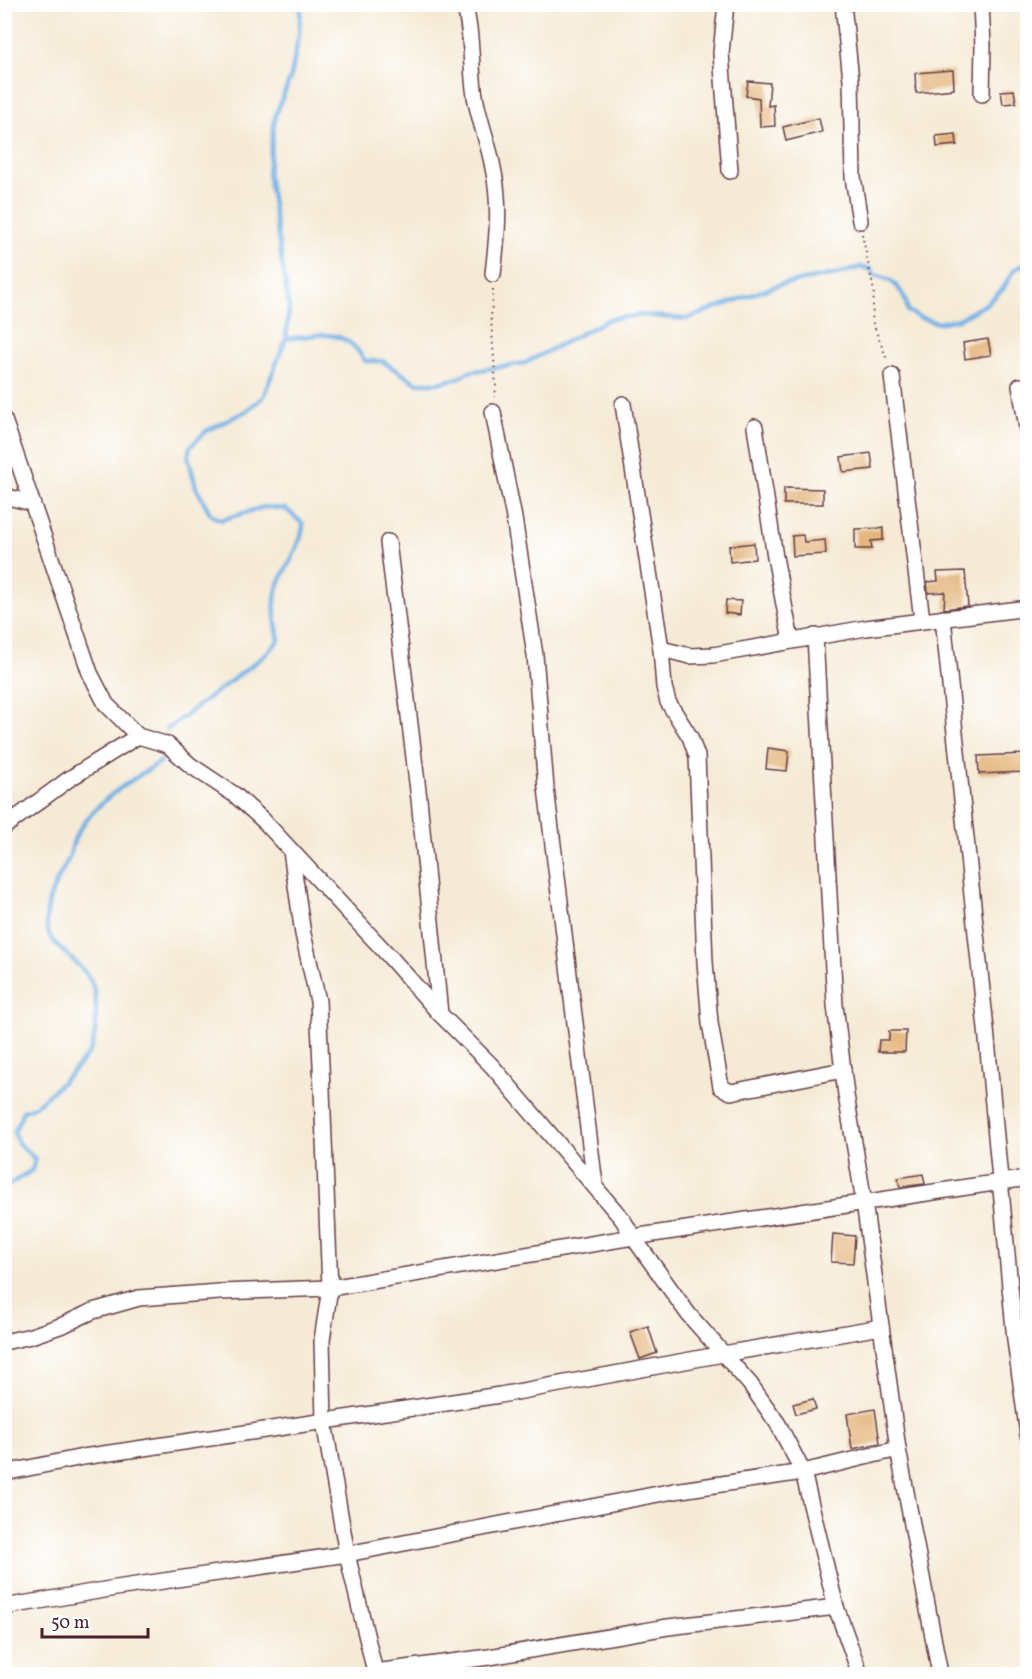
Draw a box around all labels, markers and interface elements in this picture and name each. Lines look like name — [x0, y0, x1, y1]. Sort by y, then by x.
scale bar — [42, 1601, 148, 1639]
text: 50 m — [51, 1611, 90, 1636]

